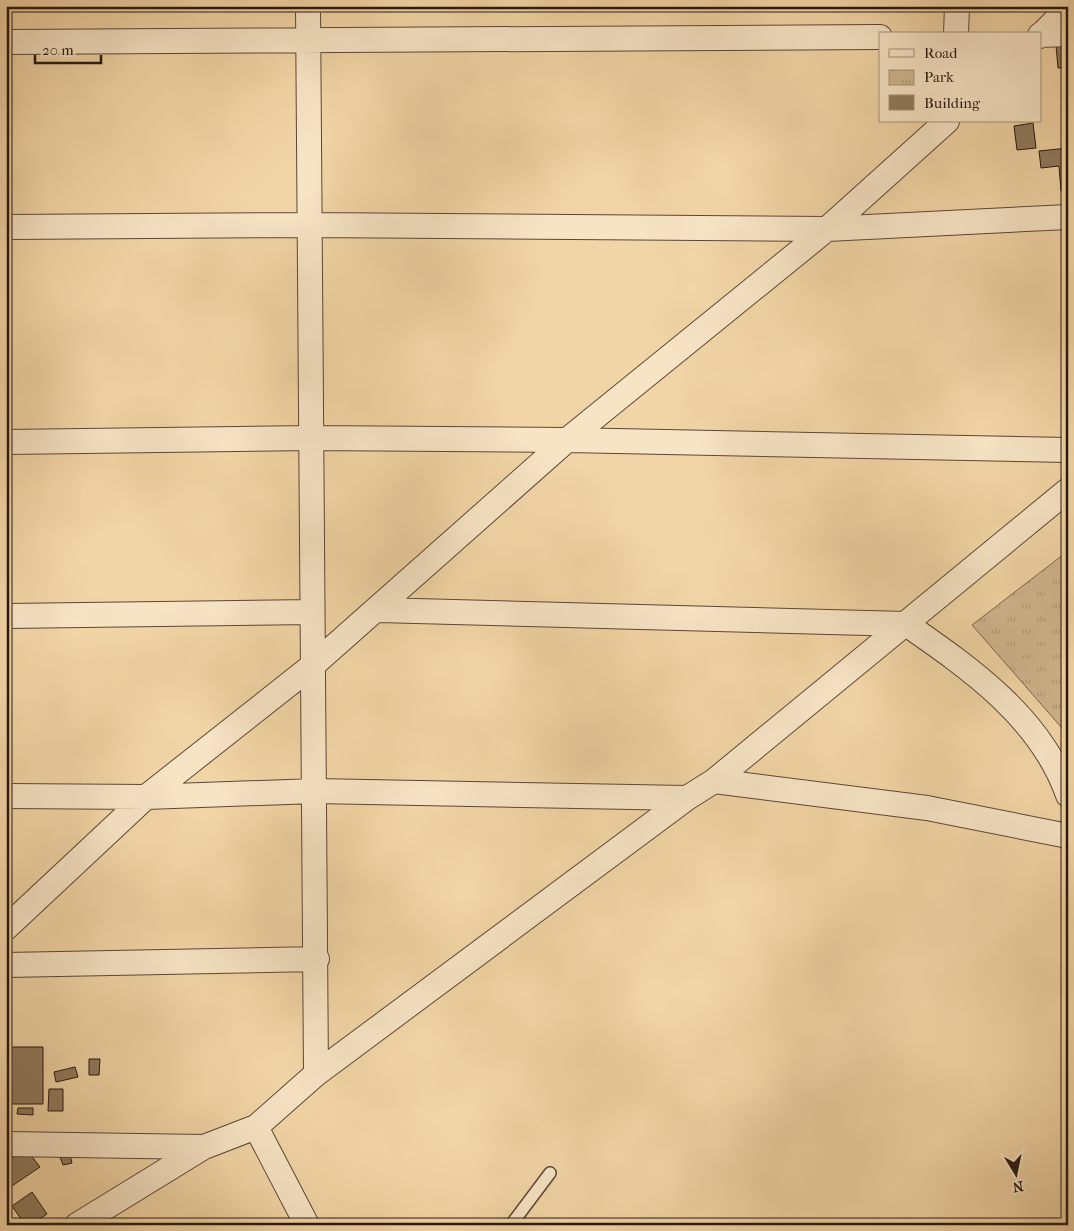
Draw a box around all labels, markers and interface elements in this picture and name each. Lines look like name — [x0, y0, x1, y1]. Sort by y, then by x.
scale bar — [35, 32, 101, 64]
legend — [879, 32, 1042, 122]
text: 20 m — [42, 41, 74, 59]
text: Road — [924, 44, 958, 62]
text: Park — [924, 68, 954, 86]
text: Building — [924, 94, 981, 112]
north arrow — [992, 1148, 1042, 1198]
text: N — [1011, 1177, 1025, 1196]

